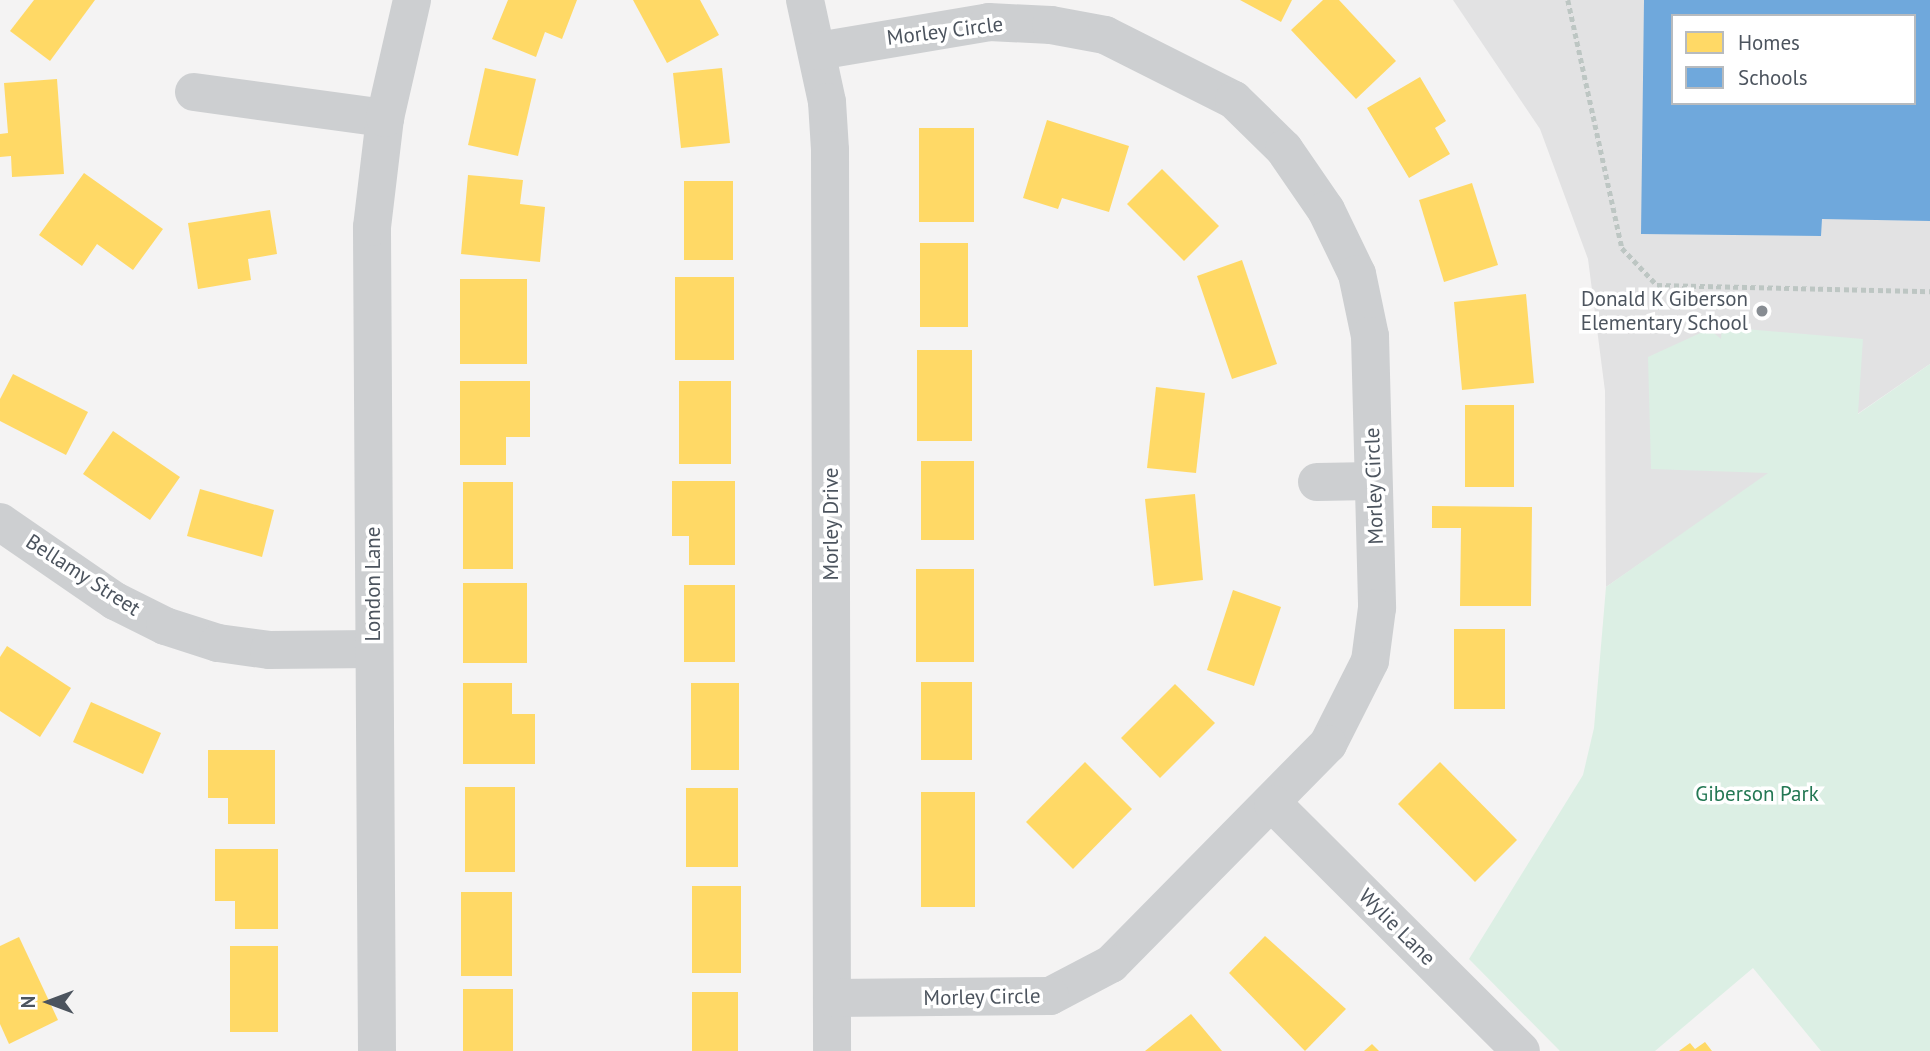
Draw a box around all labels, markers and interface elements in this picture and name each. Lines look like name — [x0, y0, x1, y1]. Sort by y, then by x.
street label: Morley Circle — [885, 11, 1005, 51]
legend — [1671, 14, 1916, 105]
text: Homes — [1738, 29, 1800, 56]
text: Schools — [1738, 64, 1808, 91]
place label: Donald K Giberson Elementary School — [1580, 286, 1748, 336]
marker: Donald K Giberson Elementary School — [1754, 303, 1770, 319]
street label: Morley Circle — [1359, 427, 1389, 545]
street label: Morley Drive — [818, 467, 844, 581]
street label: London Lane — [360, 526, 386, 642]
street label: Bellamy Street — [21, 529, 145, 621]
park label: Giberson Park — [1695, 781, 1819, 807]
street label: Wylie Lane — [1353, 883, 1441, 971]
north arrow — [14, 967, 84, 1037]
street label: Morley Circle — [923, 983, 1041, 1011]
text: N — [16, 996, 40, 1008]

